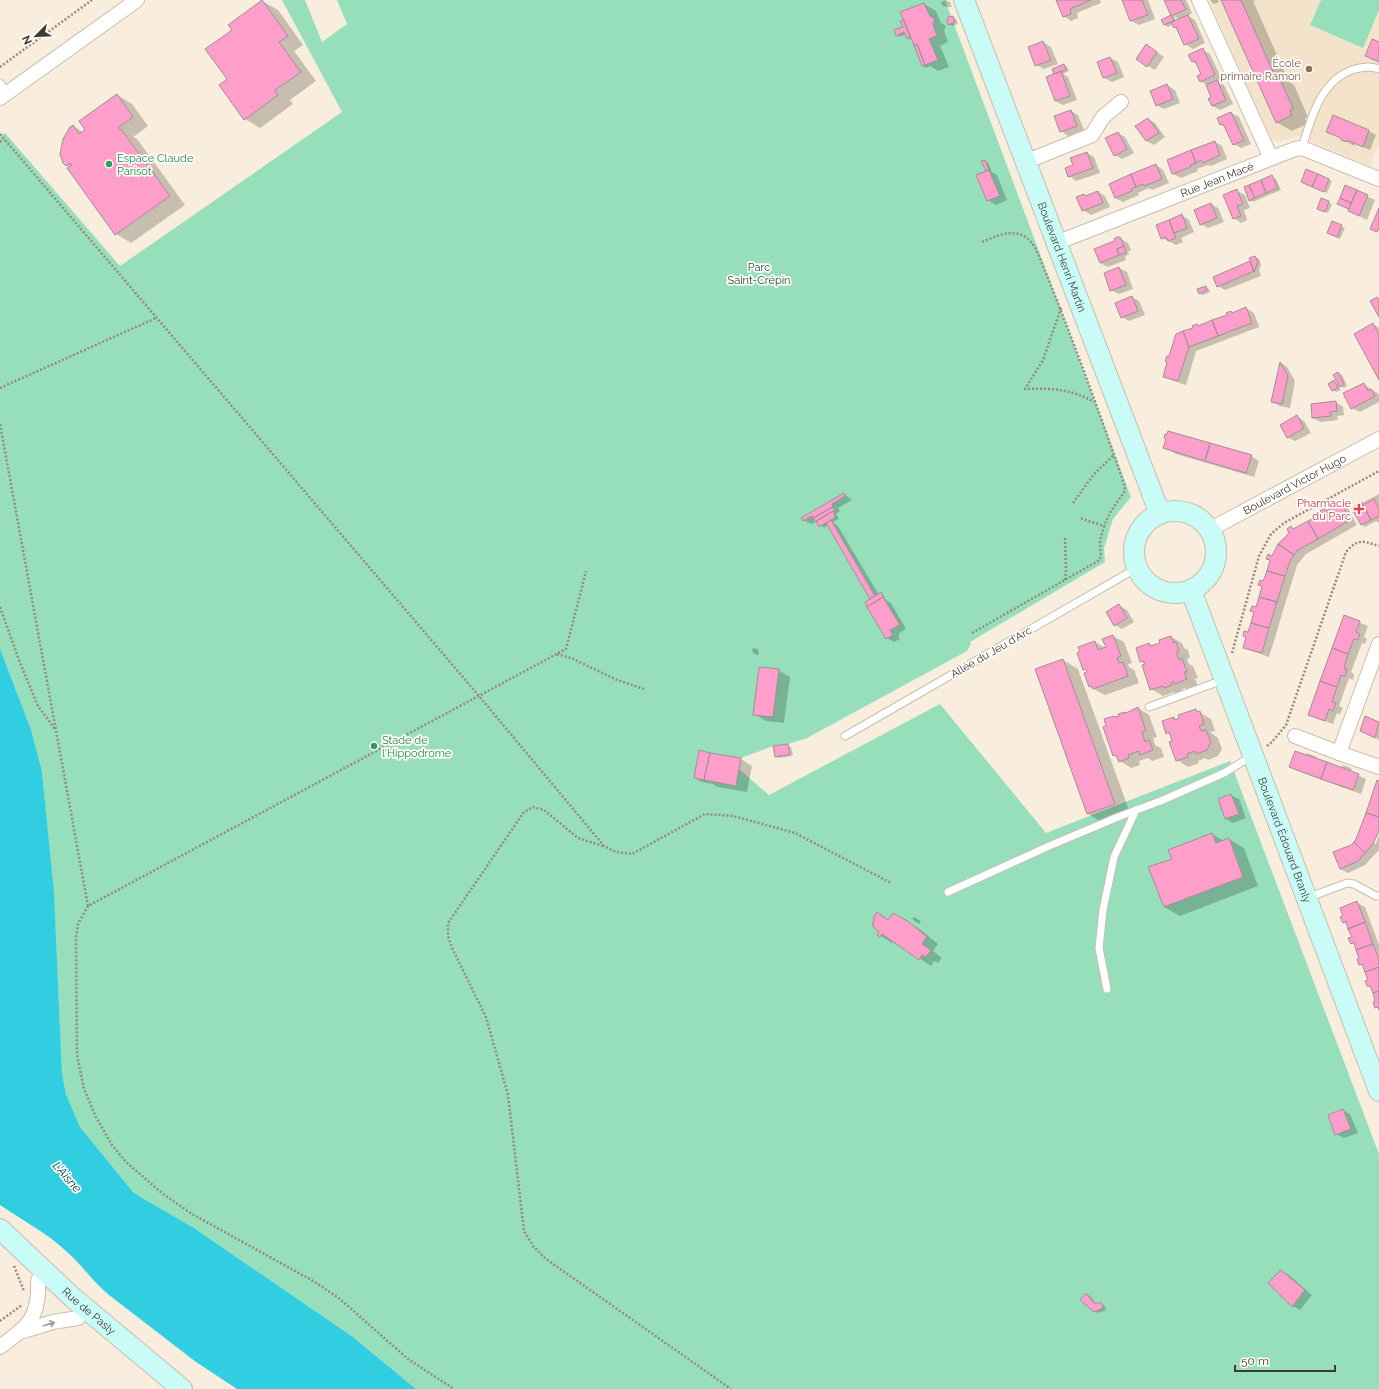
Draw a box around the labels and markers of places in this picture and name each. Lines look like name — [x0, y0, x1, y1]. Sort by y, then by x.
place label: École primaire Ramon — [1220, 56, 1302, 83]
marker: École primaire Ramon — [1304, 64, 1314, 74]
place label: Espace Claude Parisot — [117, 152, 194, 178]
marker: Espace Claude Parisot — [104, 159, 114, 169]
place label: Pharmacie du Parc — [1297, 497, 1352, 523]
marker: Pharmacie du Parc — [1354, 504, 1364, 514]
place label: Stade de l'Hippodrome — [382, 734, 452, 760]
marker: Stade de l'Hippodrome — [369, 741, 379, 751]

